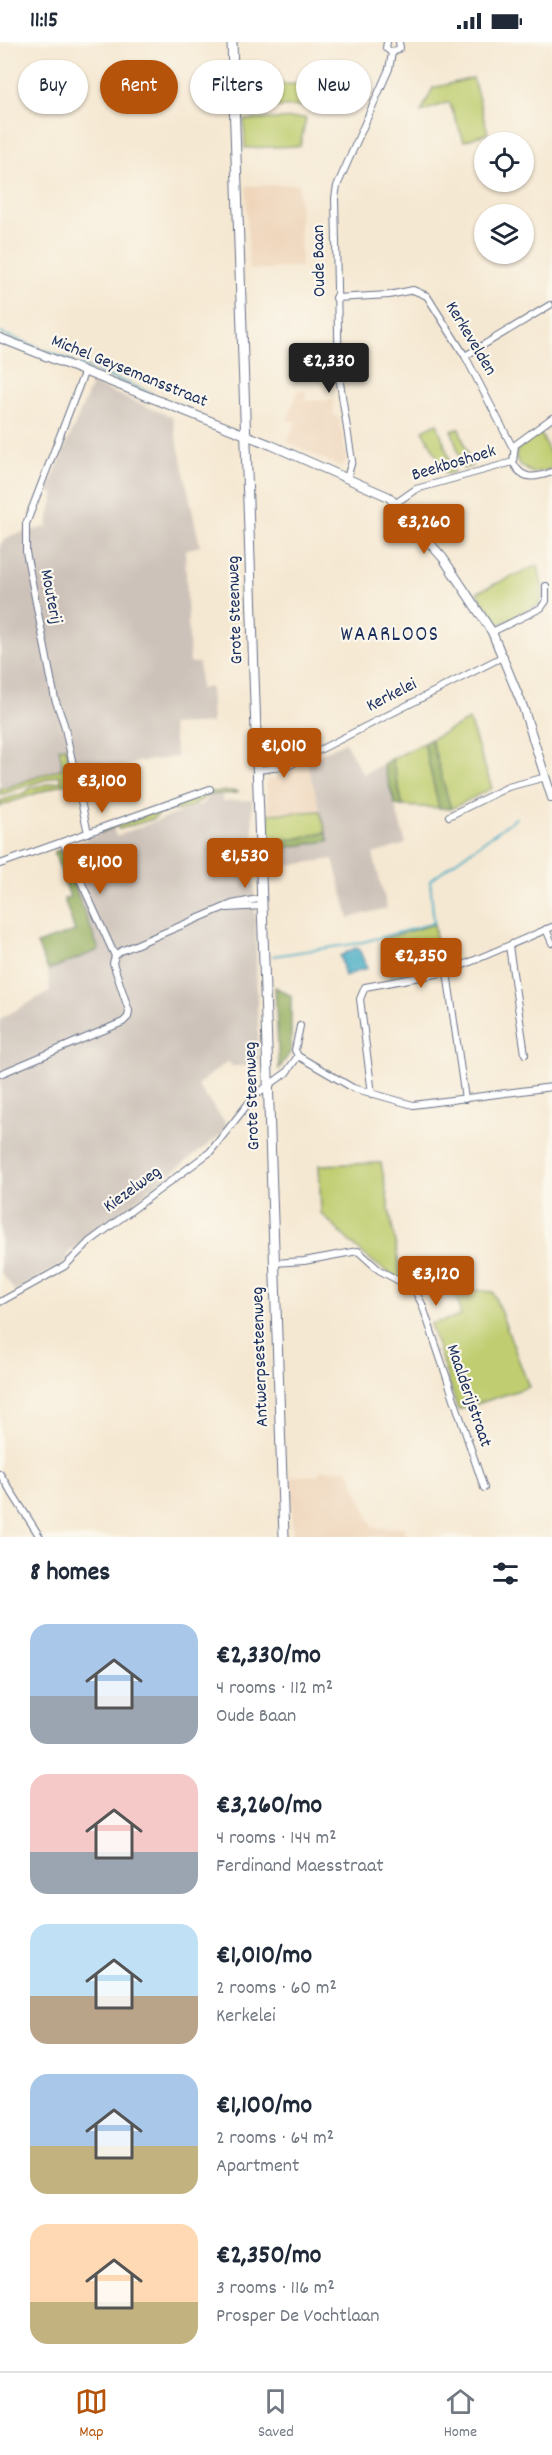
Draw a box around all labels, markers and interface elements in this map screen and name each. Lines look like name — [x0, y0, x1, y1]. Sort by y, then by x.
text: 11:15 — [30, 6, 58, 37]
chip: Buy — [18, 60, 88, 114]
chip: Rent — [100, 60, 178, 114]
chip: Filters — [190, 60, 284, 114]
chip: New — [296, 60, 371, 114]
map controls — [474, 132, 534, 264]
button: locate — [474, 132, 534, 192]
button: layers — [474, 204, 534, 264]
street label: Oude Baan — [307, 225, 333, 297]
street label: Kerkevelden — [438, 297, 502, 381]
street label: Michel Geysemansstraat — [47, 329, 211, 415]
pin: €2,330 — [280, 343, 378, 394]
text: €2,330 — [303, 348, 355, 376]
street label: Beekboshoek — [409, 439, 499, 489]
pin: €3,260 — [375, 504, 473, 555]
text: €3,260 — [397, 509, 451, 537]
street label: Grote Steenweg — [222, 555, 250, 665]
street label: Mouterij — [32, 567, 68, 627]
district label: WAARLOOS — [340, 621, 440, 651]
street label: Kerkelei — [362, 673, 422, 719]
pin: €1,010 — [235, 728, 333, 779]
text: €1,010 — [261, 733, 307, 761]
pin: €3,100 — [53, 763, 151, 814]
text: €3,100 — [77, 768, 127, 796]
pin: €1,530 — [196, 838, 294, 889]
text: €1,530 — [221, 843, 269, 871]
pin: €1,100 — [51, 844, 149, 895]
text: €1,100 — [77, 849, 123, 877]
pin: €2,350 — [372, 938, 470, 989]
text: €2,350 — [395, 943, 447, 971]
street label: Grote Steenweg — [239, 1041, 267, 1151]
street label: Kiezelweg — [99, 1160, 167, 1220]
pin: €3,120 — [387, 1256, 485, 1307]
text: €3,120 — [412, 1261, 460, 1289]
street label: Antwerpsesteenweg — [246, 1286, 276, 1428]
street label: Maalderijstraat — [439, 1341, 497, 1451]
text: 8 homes — [30, 1555, 110, 1592]
icon: filters — [489, 1557, 522, 1590]
text: €2,330/mo — [216, 1638, 321, 1675]
icon: home — [78, 1648, 150, 1720]
text: 4 rooms · 112 m² — [216, 1675, 333, 1703]
text: Oude Baan — [216, 1703, 296, 1731]
text: €3,260/mo — [216, 1788, 322, 1825]
icon: home — [78, 1798, 150, 1870]
text: 4 rooms · 144 m² — [216, 1825, 337, 1853]
text: Ferdinand Maesstraat — [216, 1853, 384, 1881]
text: €1,010/mo — [216, 1938, 312, 1975]
icon: home — [78, 1948, 150, 2020]
text: 2 rooms · 60 m² — [216, 1975, 337, 2003]
text: Kerkelei — [216, 2003, 276, 2031]
text: €1,100/mo — [216, 2088, 312, 2125]
icon: home — [78, 2098, 150, 2170]
text: 2 rooms · 64 m² — [216, 2125, 334, 2153]
text: Apartment — [216, 2153, 299, 2181]
text: €2,350/mo — [216, 2238, 321, 2275]
icon: home — [78, 2248, 150, 2320]
text: 3 rooms · 116 m² — [216, 2275, 335, 2303]
text: Prosper De Vochtlaan — [216, 2303, 379, 2331]
tab: Map — [75, 2385, 108, 2444]
tab: Saved — [258, 2385, 294, 2444]
tab: Home — [444, 2385, 477, 2444]

